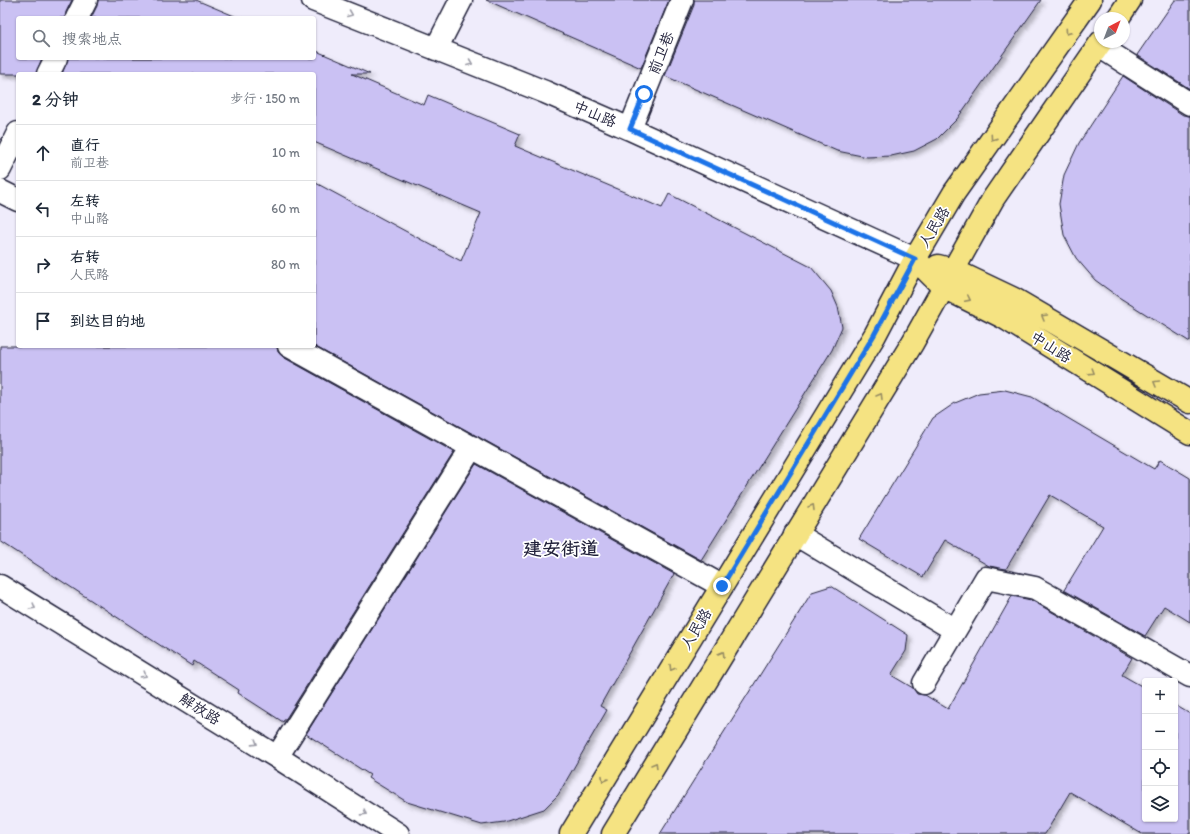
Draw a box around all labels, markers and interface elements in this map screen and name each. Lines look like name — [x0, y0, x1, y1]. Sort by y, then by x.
one-way arrow — [346, 10, 353, 18]
north arrow — [1094, 12, 1130, 48]
search box — [16, 16, 316, 60]
icon: search — [30, 27, 52, 49]
one-way arrow — [1065, 28, 1073, 35]
street label: 前卫巷 — [644, 29, 678, 77]
text: 搜索地点 — [62, 30, 122, 48]
one-way arrow — [467, 58, 474, 66]
route start — [635, 85, 653, 103]
text: 2 分钟 — [32, 89, 79, 109]
text: 步行 · 150 m — [230, 91, 300, 106]
street label: 中山路 — [571, 97, 619, 131]
one-way arrow — [991, 134, 998, 141]
text: 直行 — [70, 136, 100, 154]
icon: ahead — [32, 142, 54, 164]
text: 10 m — [272, 145, 300, 160]
text: 前卫巷 — [70, 155, 109, 170]
text: 左转 — [70, 192, 100, 210]
icon: left — [32, 198, 54, 220]
text: 60 m — [271, 201, 300, 216]
street label: 人民路 — [915, 203, 953, 251]
text: 中山路 — [70, 211, 109, 226]
text: 右转 — [70, 248, 100, 266]
icon: right — [32, 254, 54, 276]
text: 80 m — [271, 257, 300, 272]
text: 人民路 — [70, 267, 109, 282]
one-way arrow — [964, 295, 971, 302]
icon: arrive — [32, 310, 54, 332]
text: 到达目的地 — [70, 312, 145, 330]
one-way arrow — [1041, 314, 1048, 321]
street label: 中山路 — [1027, 327, 1075, 367]
one-way arrow — [1088, 367, 1095, 375]
one-way arrow — [1153, 380, 1160, 387]
one-way arrow — [875, 393, 882, 400]
one-way arrow — [807, 504, 814, 511]
district label: 建安街道 — [523, 537, 599, 560]
route end — [713, 577, 731, 595]
one-way arrow — [29, 602, 36, 609]
street label: 人民路 — [677, 605, 715, 653]
one-way arrow — [718, 651, 725, 658]
one-way arrow — [669, 664, 677, 671]
one-way arrow — [140, 670, 147, 678]
map controls — [1142, 678, 1178, 822]
button: + — [1142, 678, 1178, 714]
street label: 解放路 — [176, 689, 224, 729]
button: − — [1142, 714, 1178, 750]
one-way arrow — [250, 738, 257, 745]
button: locate — [1142, 750, 1178, 786]
one-way arrow — [650, 762, 658, 769]
one-way arrow — [602, 775, 609, 782]
button: layers — [1142, 786, 1178, 822]
one-way arrow — [360, 808, 367, 815]

